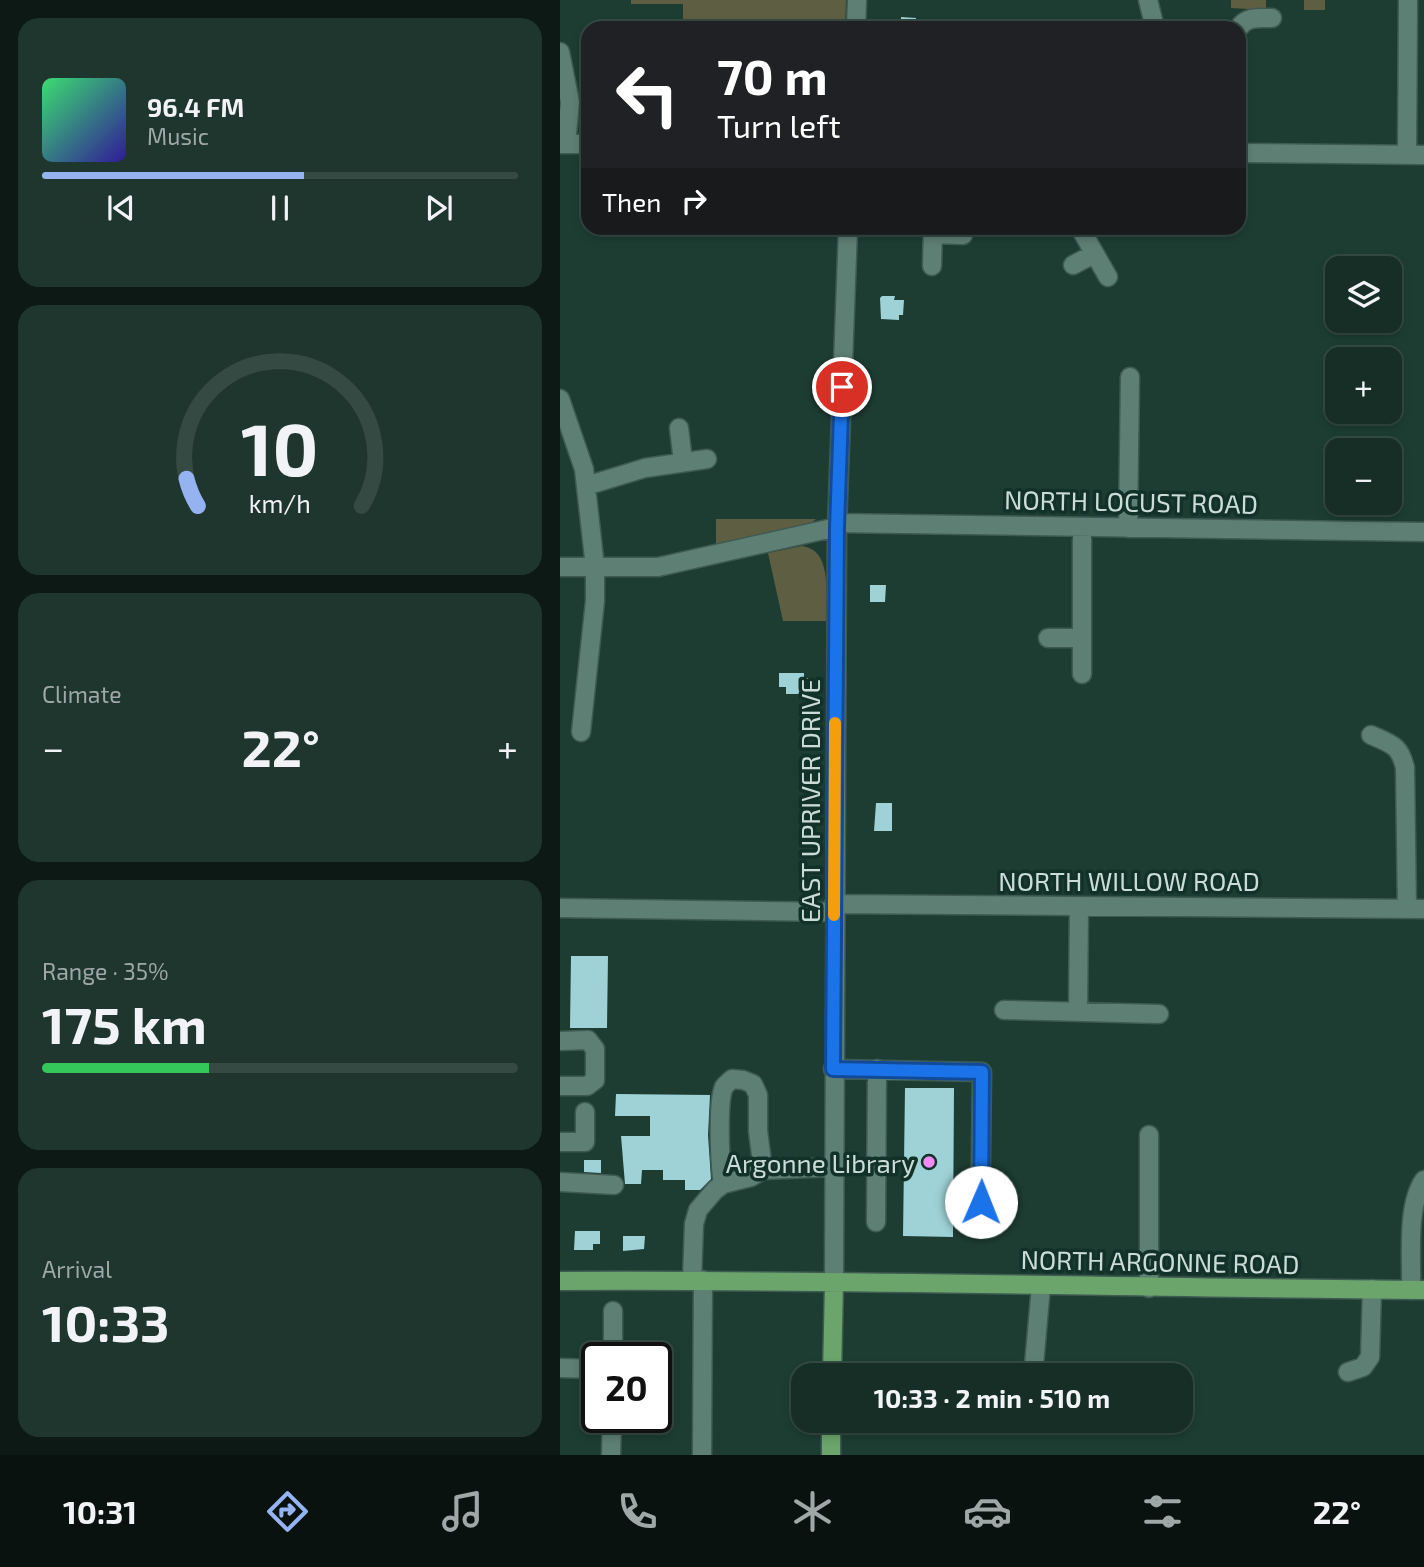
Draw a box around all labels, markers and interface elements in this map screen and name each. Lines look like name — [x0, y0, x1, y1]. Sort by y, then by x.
text: 70 m — [717, 46, 828, 105]
icon: left — [602, 49, 693, 140]
text: 96.4 FM — [147, 91, 244, 122]
text: Turn left — [717, 106, 841, 144]
text: Music — [147, 122, 209, 150]
icon: right — [675, 182, 713, 220]
text: Then — [602, 186, 661, 217]
icon: previous — [102, 189, 140, 227]
icon: pause — [261, 189, 299, 227]
icon: next — [420, 189, 458, 227]
map controls — [1325, 256, 1402, 515]
button: layers — [1325, 256, 1402, 333]
button: + — [1325, 347, 1402, 424]
pin — [812, 357, 872, 417]
icon: arrive — [823, 368, 861, 406]
text: 10 — [241, 404, 319, 492]
button: − — [1325, 438, 1402, 515]
street label: NORTH LOCUST ROAD — [1004, 483, 1258, 519]
text: km/h — [249, 488, 311, 518]
street label: EAST UPRIVER DRIVE — [794, 679, 825, 923]
text: Climate — [42, 680, 122, 708]
text: 22° — [241, 715, 320, 777]
text: − — [42, 724, 64, 770]
text: + — [497, 724, 518, 770]
street label: NORTH WILLOW ROAD — [998, 865, 1260, 896]
text: Range · 35% — [42, 957, 169, 985]
text: 175 km — [42, 992, 207, 1054]
place label: Argonne Library — [726, 1147, 915, 1178]
marker: Argonne Library — [921, 1154, 937, 1170]
position arrow — [944, 1165, 1018, 1239]
street label: NORTH ARGONNE ROAD — [1020, 1243, 1300, 1279]
text: Arrival — [42, 1255, 112, 1283]
text: 10:33 — [42, 1290, 170, 1352]
speed limit sign: 20 — [581, 1342, 672, 1433]
text: 10:33 · 2 min · 510 m — [874, 1382, 1110, 1413]
icon: directions — [263, 1487, 312, 1536]
icon: music — [438, 1487, 487, 1536]
icon: phone — [613, 1487, 662, 1536]
icon: climate — [788, 1487, 837, 1536]
icon: car — [963, 1487, 1012, 1536]
icon: filters — [1138, 1487, 1187, 1536]
text: 10:31 — [63, 1492, 137, 1530]
text: 22° — [1313, 1492, 1361, 1530]

